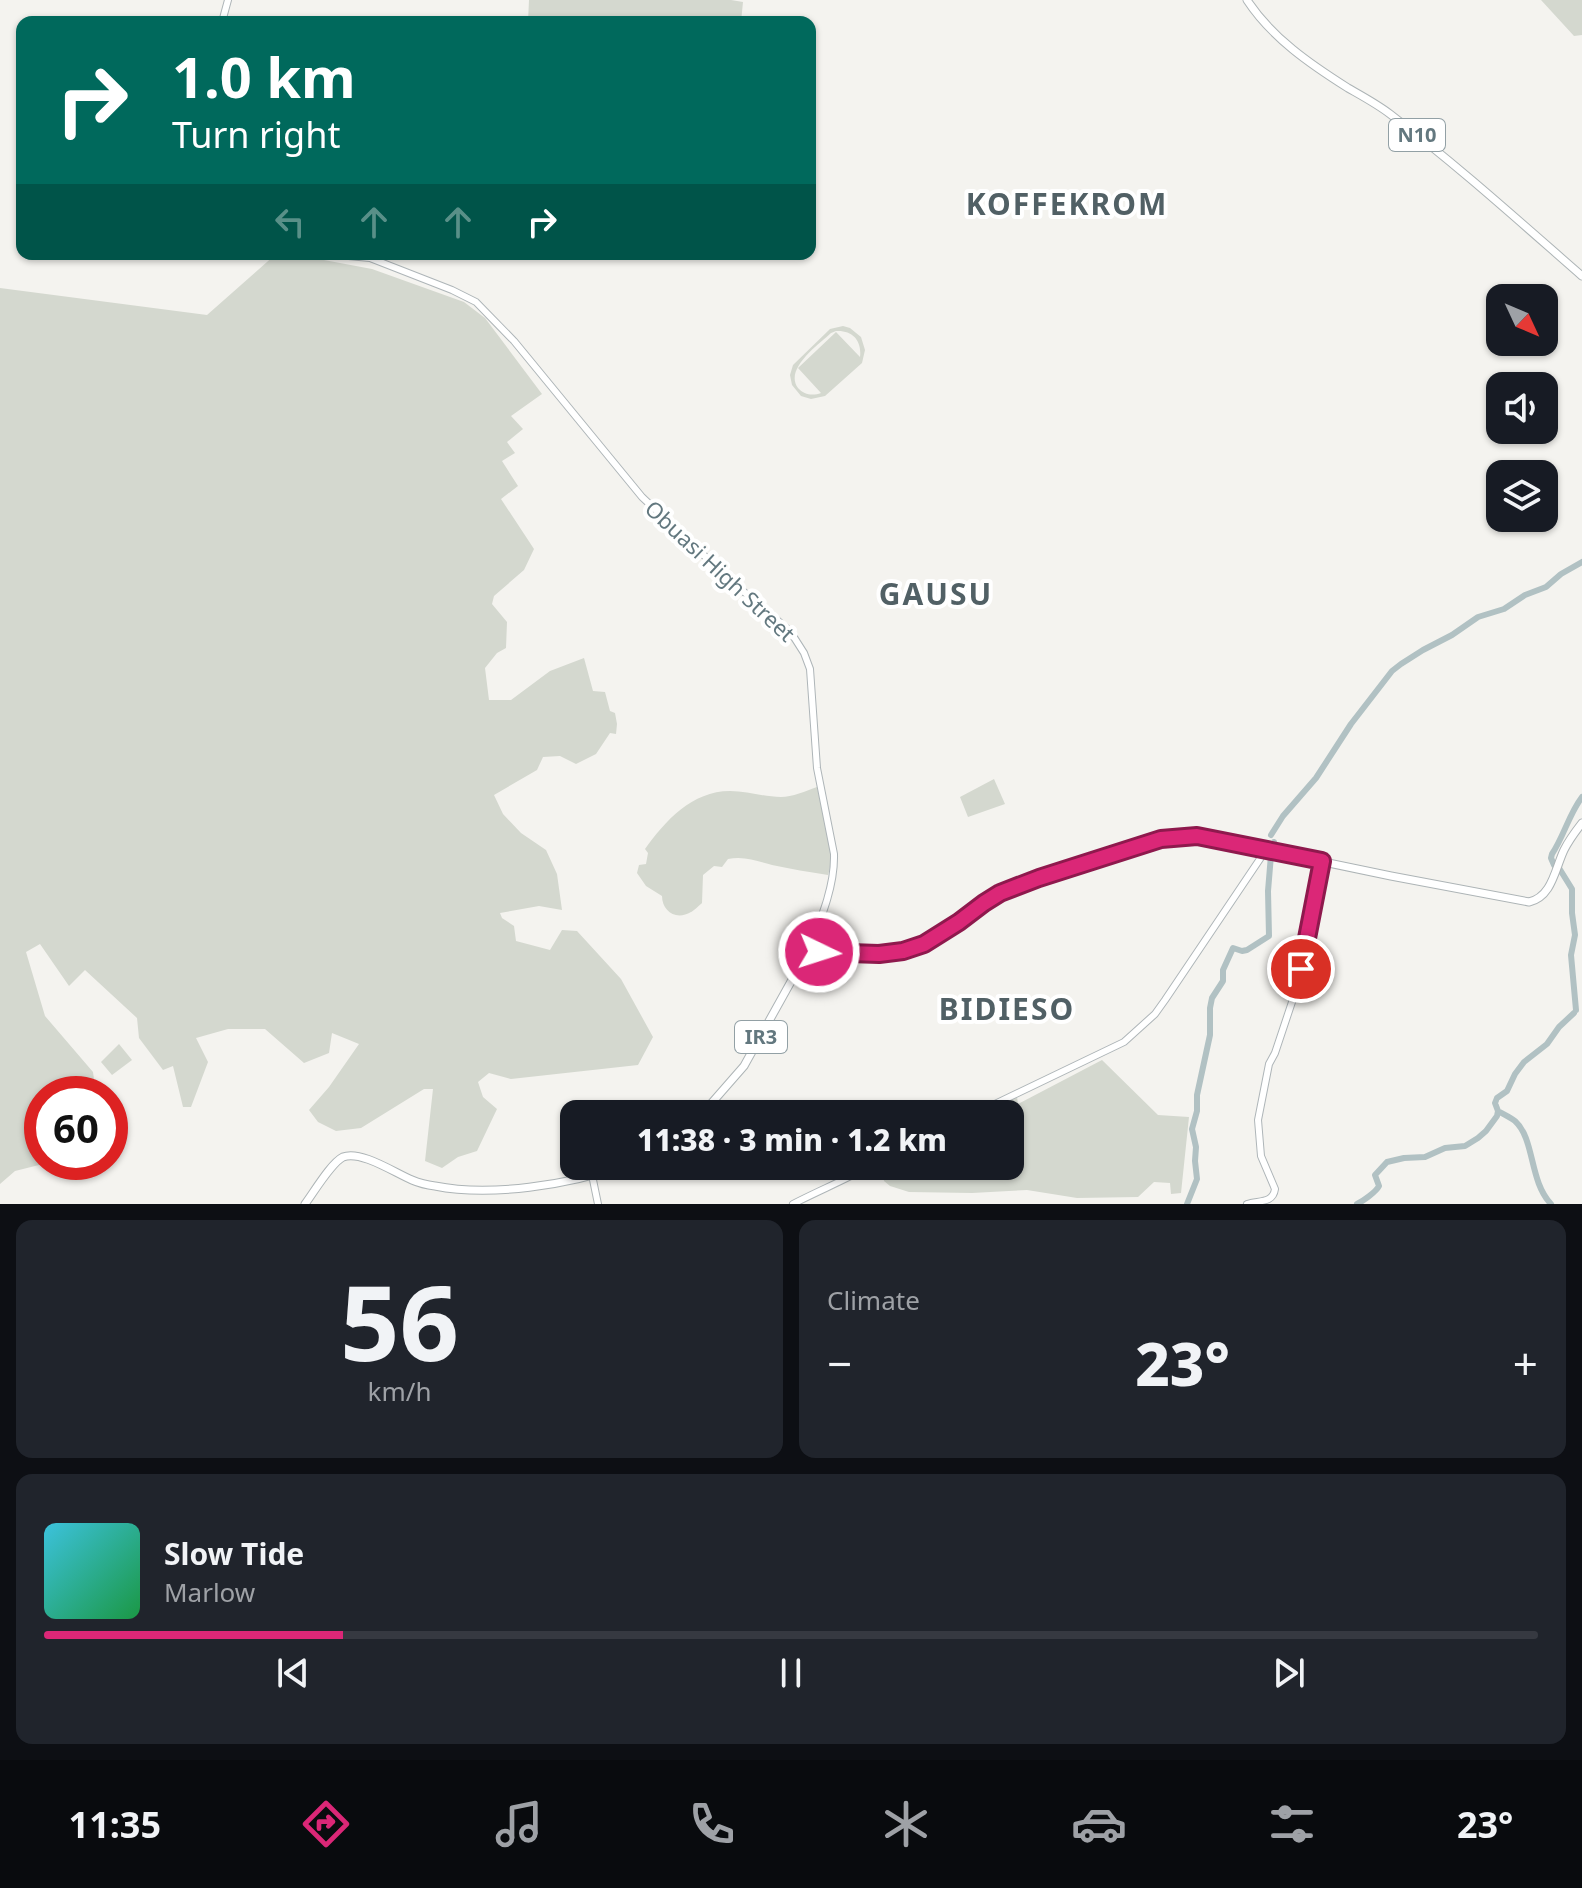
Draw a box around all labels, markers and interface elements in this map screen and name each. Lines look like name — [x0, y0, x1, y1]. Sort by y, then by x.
text: 1.0 km — [172, 38, 356, 114]
icon: right — [40, 48, 144, 152]
text: Turn right — [172, 110, 340, 159]
road number: N10 — [1389, 119, 1445, 151]
district label: KOFFEKROM — [966, 183, 1168, 224]
icon: left — [268, 200, 312, 244]
icon: ahead — [352, 200, 396, 244]
icon: ahead — [436, 200, 480, 244]
icon: right — [520, 200, 564, 244]
north arrow — [1486, 284, 1558, 356]
map controls — [1486, 284, 1558, 532]
button: sound — [1486, 372, 1558, 444]
button: layers — [1486, 460, 1558, 532]
street label: Obuasi High Street — [639, 493, 802, 648]
district label: GAUSU — [879, 573, 993, 614]
position arrow — [777, 910, 861, 994]
pin — [1267, 935, 1335, 1003]
icon: arrive — [1279, 947, 1323, 991]
district label: BIDIESO — [939, 988, 1075, 1029]
road number: IR3 — [735, 1021, 787, 1053]
speed limit sign: 60 — [24, 1076, 128, 1180]
text: 11:38 · 3 min · 1.2 km — [637, 1119, 947, 1160]
text: 56 — [340, 1250, 459, 1391]
text: Climate — [827, 1282, 920, 1318]
text: 23° — [1135, 1322, 1230, 1404]
text: − — [827, 1333, 852, 1393]
text: + — [1513, 1333, 1538, 1393]
text: km/h — [368, 1373, 431, 1409]
text: Slow Tide — [164, 1533, 304, 1574]
text: Marlow — [164, 1574, 255, 1610]
icon: previous — [271, 1651, 315, 1695]
icon: pause — [769, 1651, 813, 1695]
icon: next — [1267, 1651, 1311, 1695]
icon: directions — [298, 1796, 354, 1852]
icon: music — [491, 1796, 547, 1852]
icon: phone — [684, 1796, 740, 1852]
icon: climate — [878, 1796, 934, 1852]
icon: car — [1071, 1796, 1127, 1852]
icon: filters — [1264, 1796, 1320, 1852]
text: 11:35 — [69, 1800, 161, 1849]
text: 23° — [1457, 1800, 1513, 1849]

